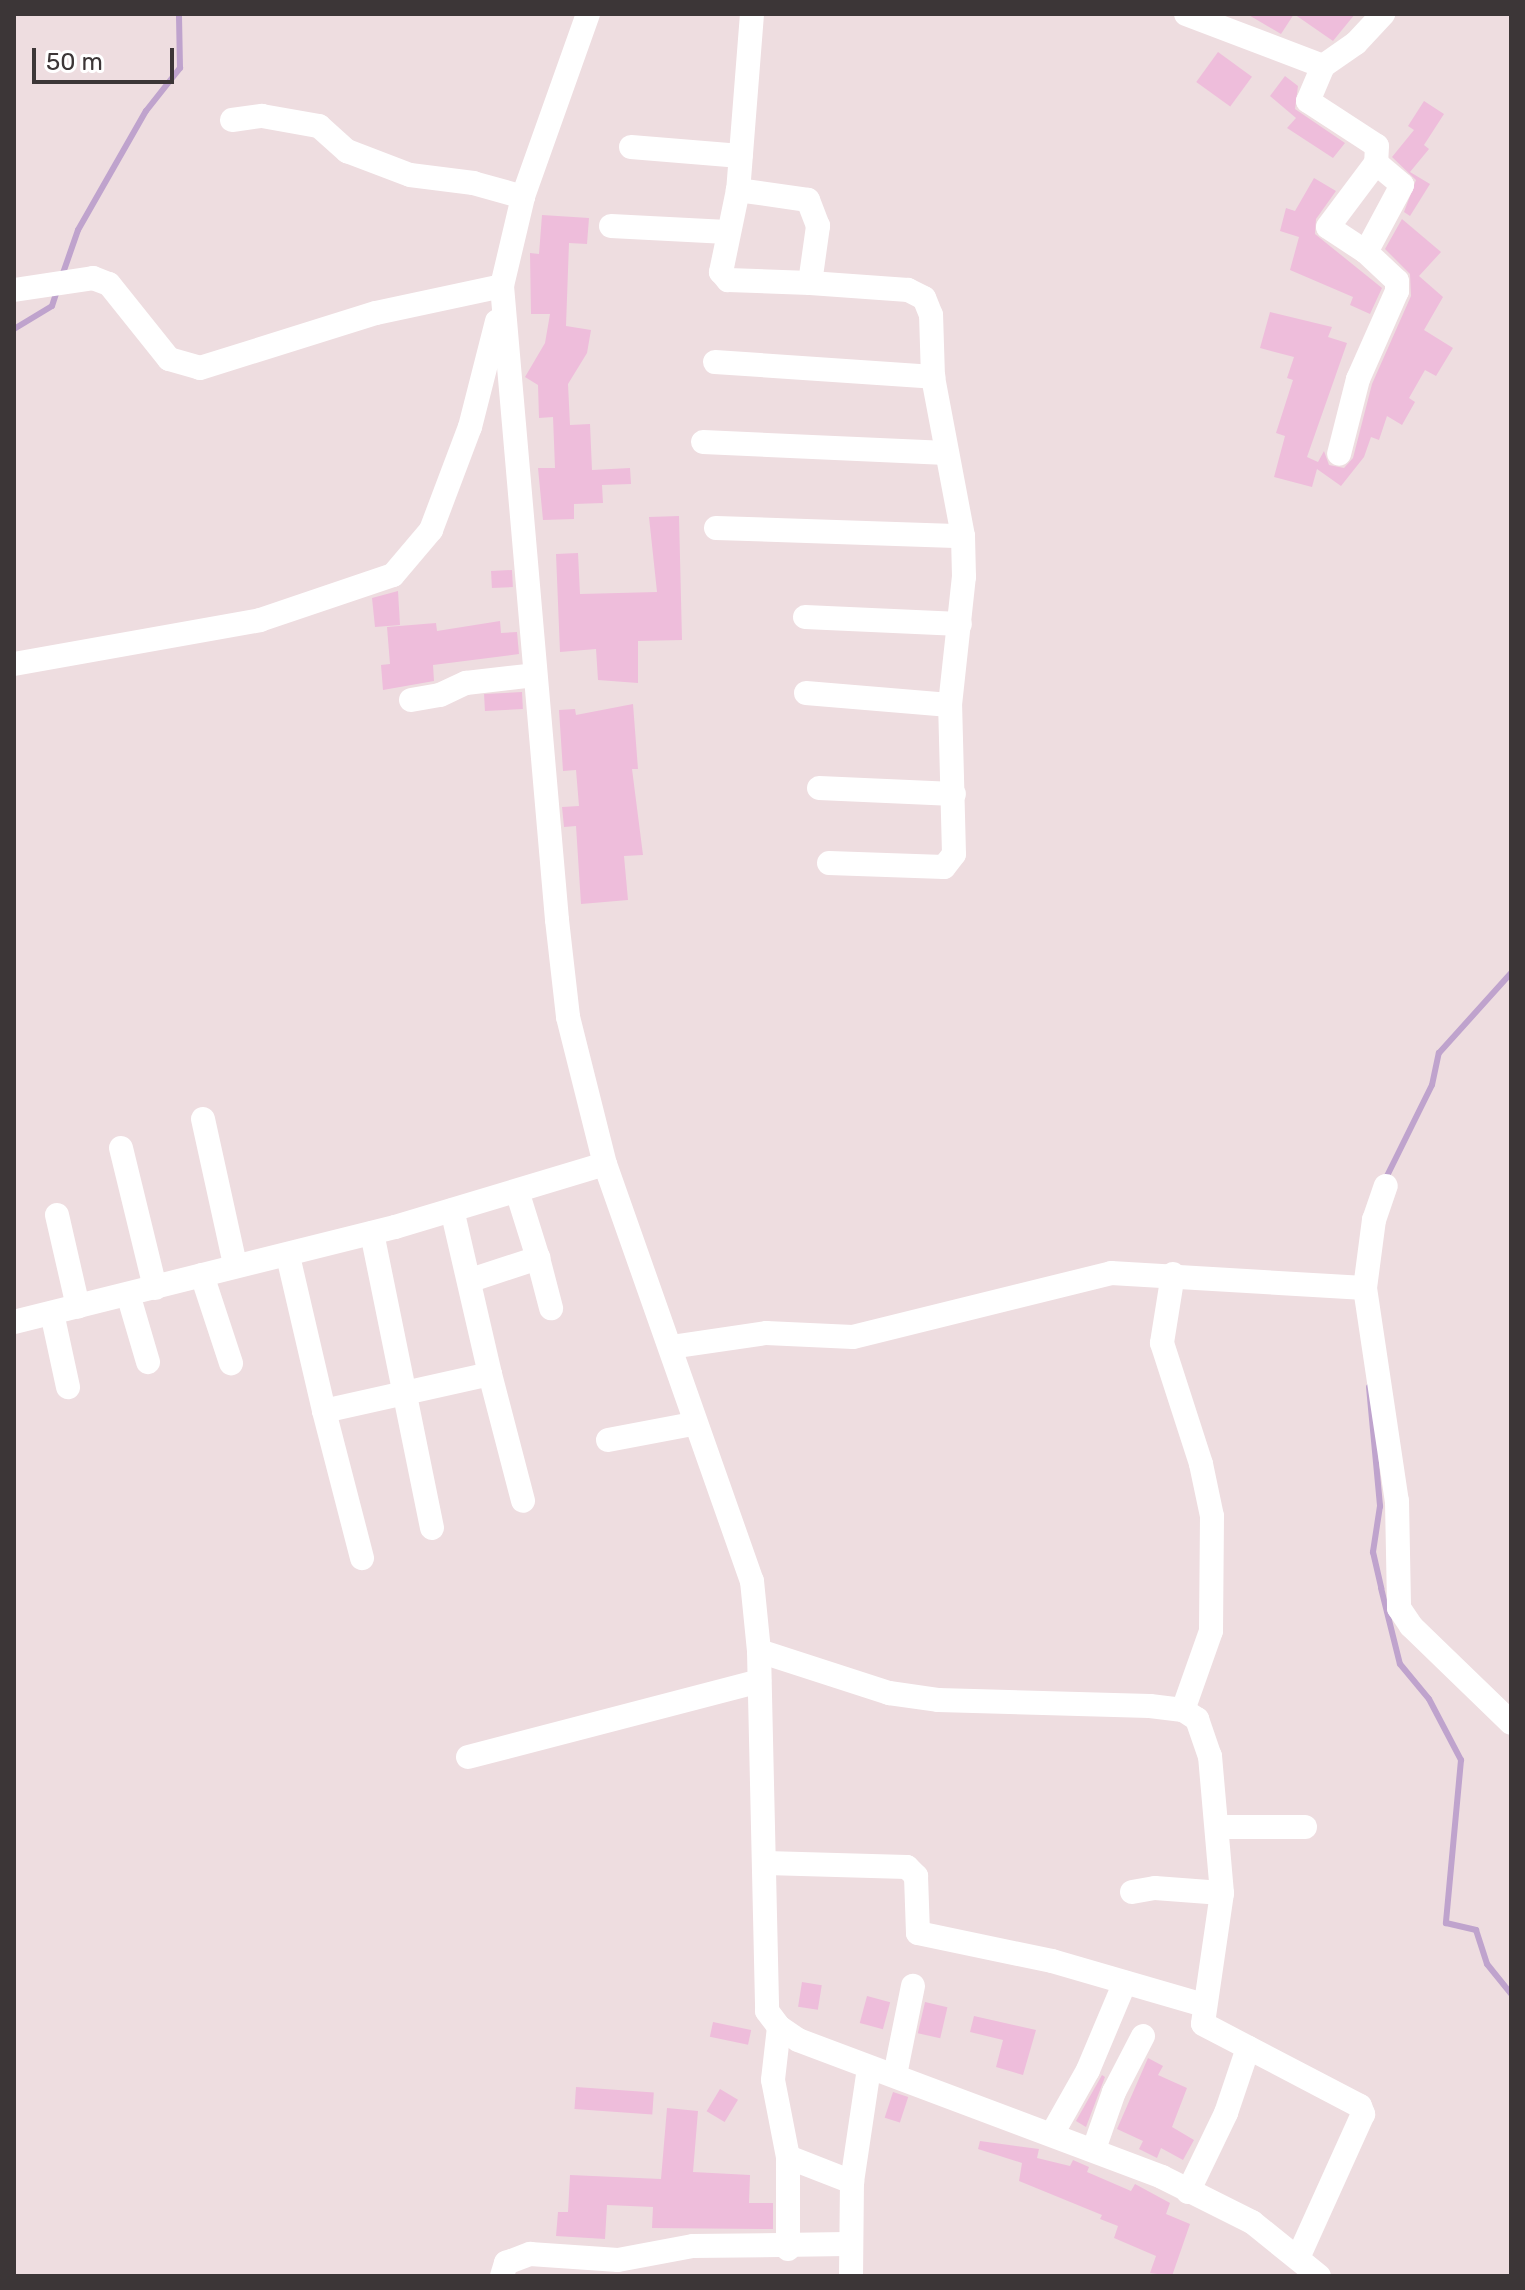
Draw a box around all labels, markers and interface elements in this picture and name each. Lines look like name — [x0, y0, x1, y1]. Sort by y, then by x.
scale bar — [36, 32, 178, 82]
text: 50 m — [46, 48, 103, 76]

